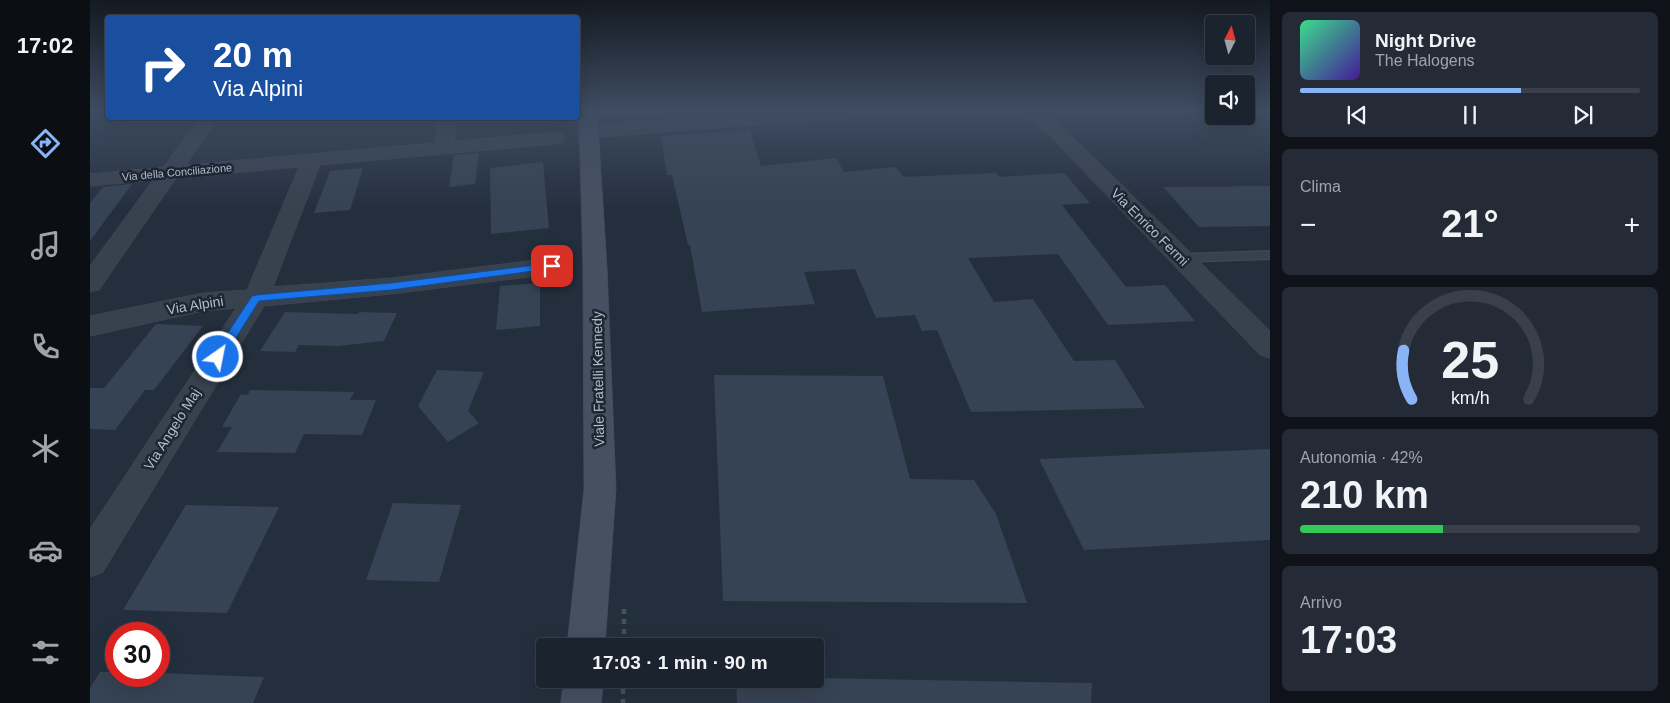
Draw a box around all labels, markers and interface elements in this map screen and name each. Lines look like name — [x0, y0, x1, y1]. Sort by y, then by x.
north arrow — [1205, 15, 1255, 65]
map controls — [1205, 15, 1255, 125]
text: Night Drive — [1375, 30, 1476, 51]
text: 17:02 — [17, 33, 73, 58]
icon: right — [130, 35, 195, 100]
text: 20 m — [213, 35, 293, 74]
text: The Halogens — [1375, 52, 1475, 69]
button: sound — [1205, 75, 1255, 125]
text: Via Alpini — [213, 76, 303, 101]
icon: previous — [1343, 101, 1371, 129]
icon: pause — [1456, 101, 1484, 129]
icon: next — [1569, 101, 1597, 129]
icon: directions — [28, 126, 63, 161]
street label: Via della Conciliazione — [121, 161, 233, 183]
text: Clima — [1300, 178, 1341, 195]
street label: Via Enrico Fermi — [1108, 185, 1192, 269]
text: 21° — [1441, 203, 1499, 245]
text: − — [1300, 209, 1316, 240]
text: + — [1624, 209, 1640, 240]
icon: music — [28, 228, 63, 263]
pin — [531, 245, 573, 287]
icon: arrive — [538, 252, 566, 280]
street label: Via Alpini — [165, 293, 225, 317]
street label: Viale Fratelli Kennedy — [589, 311, 607, 447]
icon: phone — [28, 329, 63, 364]
position arrow — [191, 330, 243, 382]
text: 25 — [1441, 331, 1499, 389]
street label: Via Angelo Maj — [141, 385, 203, 473]
text: km/h — [1451, 388, 1489, 408]
icon: climate — [28, 431, 63, 466]
text: Autonomia · 42% — [1300, 449, 1423, 466]
text: 210 km — [1300, 474, 1429, 516]
icon: car — [28, 533, 63, 568]
text: Arrivo — [1300, 594, 1342, 611]
text: 17:03 — [1300, 619, 1397, 661]
speed limit sign: 30 — [105, 622, 170, 687]
icon: filters — [28, 635, 63, 670]
text: 17:03 · 1 min · 90 m — [592, 652, 768, 673]

